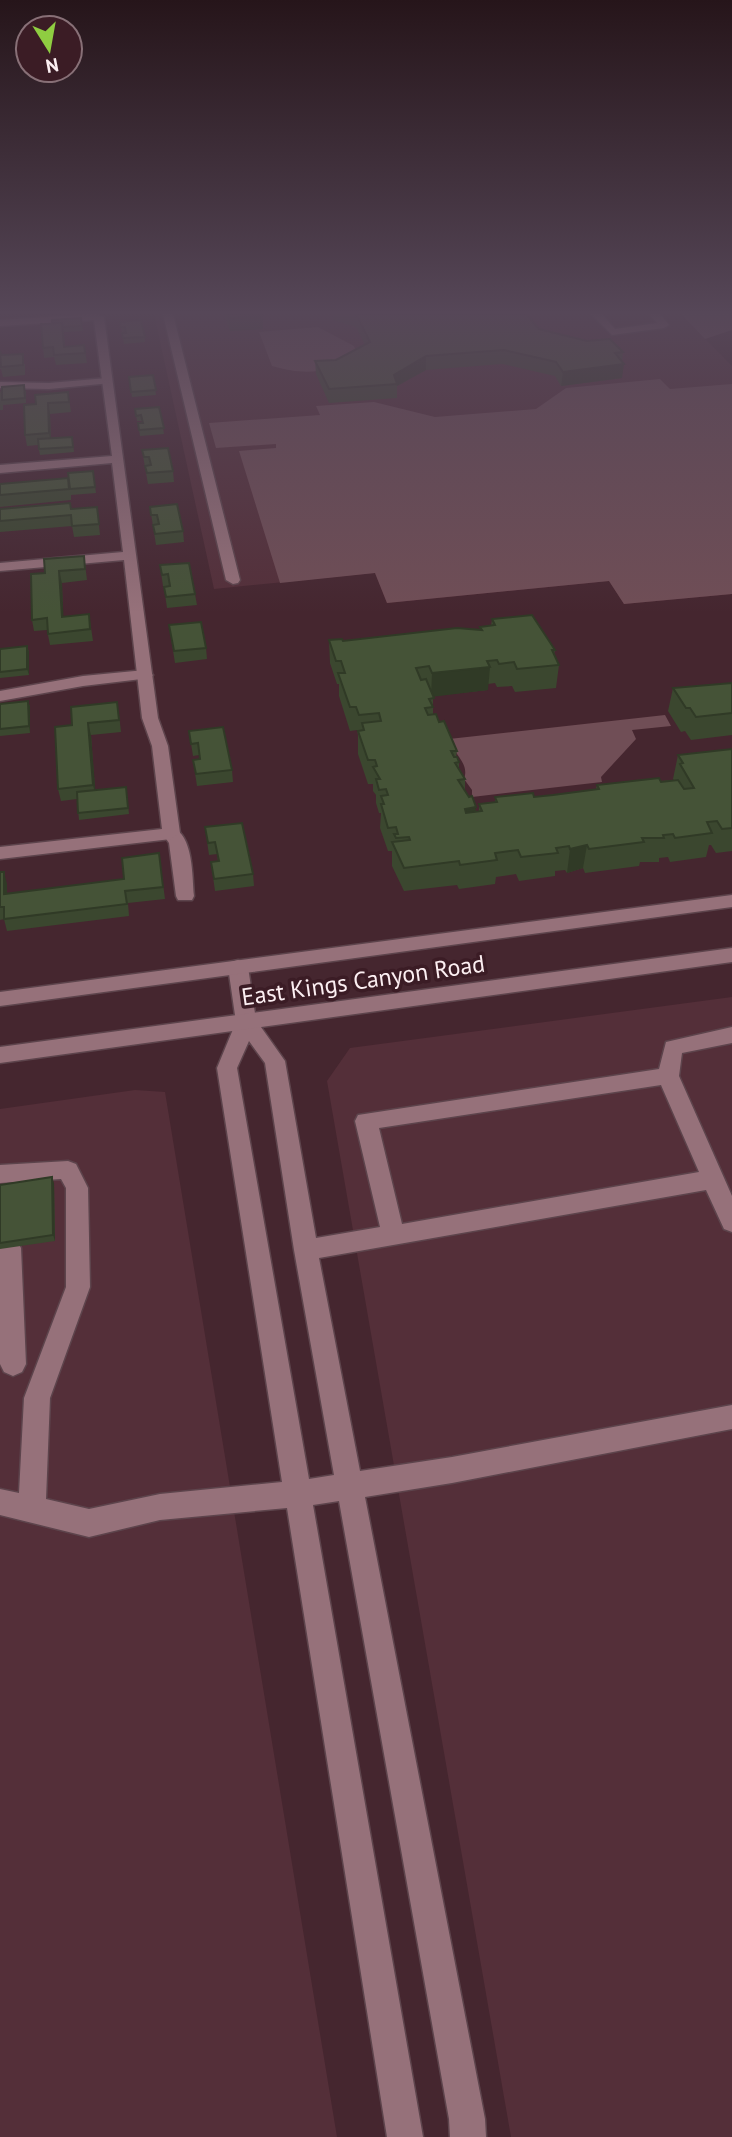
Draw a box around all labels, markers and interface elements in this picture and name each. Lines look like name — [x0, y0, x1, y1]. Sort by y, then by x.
north arrow — [14, 14, 84, 84]
text: N — [44, 53, 61, 79]
street label: East Kings Canyon Road — [239, 948, 487, 1012]

